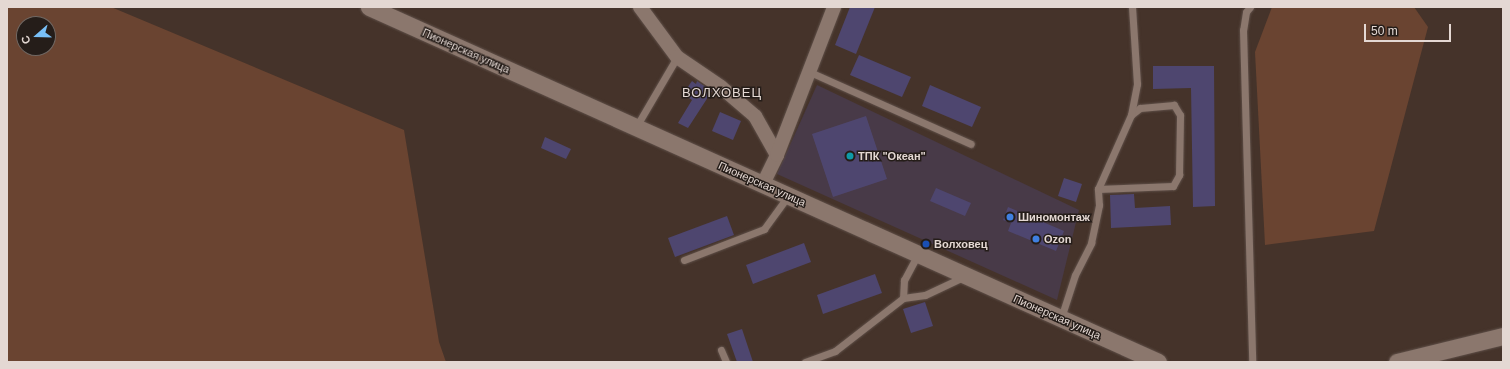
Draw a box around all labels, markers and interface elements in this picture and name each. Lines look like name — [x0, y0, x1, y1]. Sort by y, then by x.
north arrow — [16, 16, 56, 56]
scale bar — [1366, 16, 1453, 42]
text: 50 m — [1371, 24, 1398, 38]
street label: Пионерская улица — [420, 26, 512, 76]
text: С — [19, 34, 33, 46]
district label: ВОЛХОВЕЦ — [682, 85, 762, 101]
place label: ТПК "Океан" — [858, 149, 926, 163]
marker: ТПК "Океан" — [845, 151, 855, 161]
street label: Пионерская улица — [716, 159, 808, 209]
place label: Шиномонтаж — [1018, 210, 1090, 224]
marker: Шиномонтаж — [1005, 212, 1015, 222]
place label: Ozon — [1044, 232, 1071, 246]
marker: Ozon — [1031, 234, 1041, 244]
place label: Волховец — [934, 237, 987, 251]
marker: Волховец — [921, 239, 931, 249]
street label: Пионерская улица — [1011, 292, 1103, 342]

